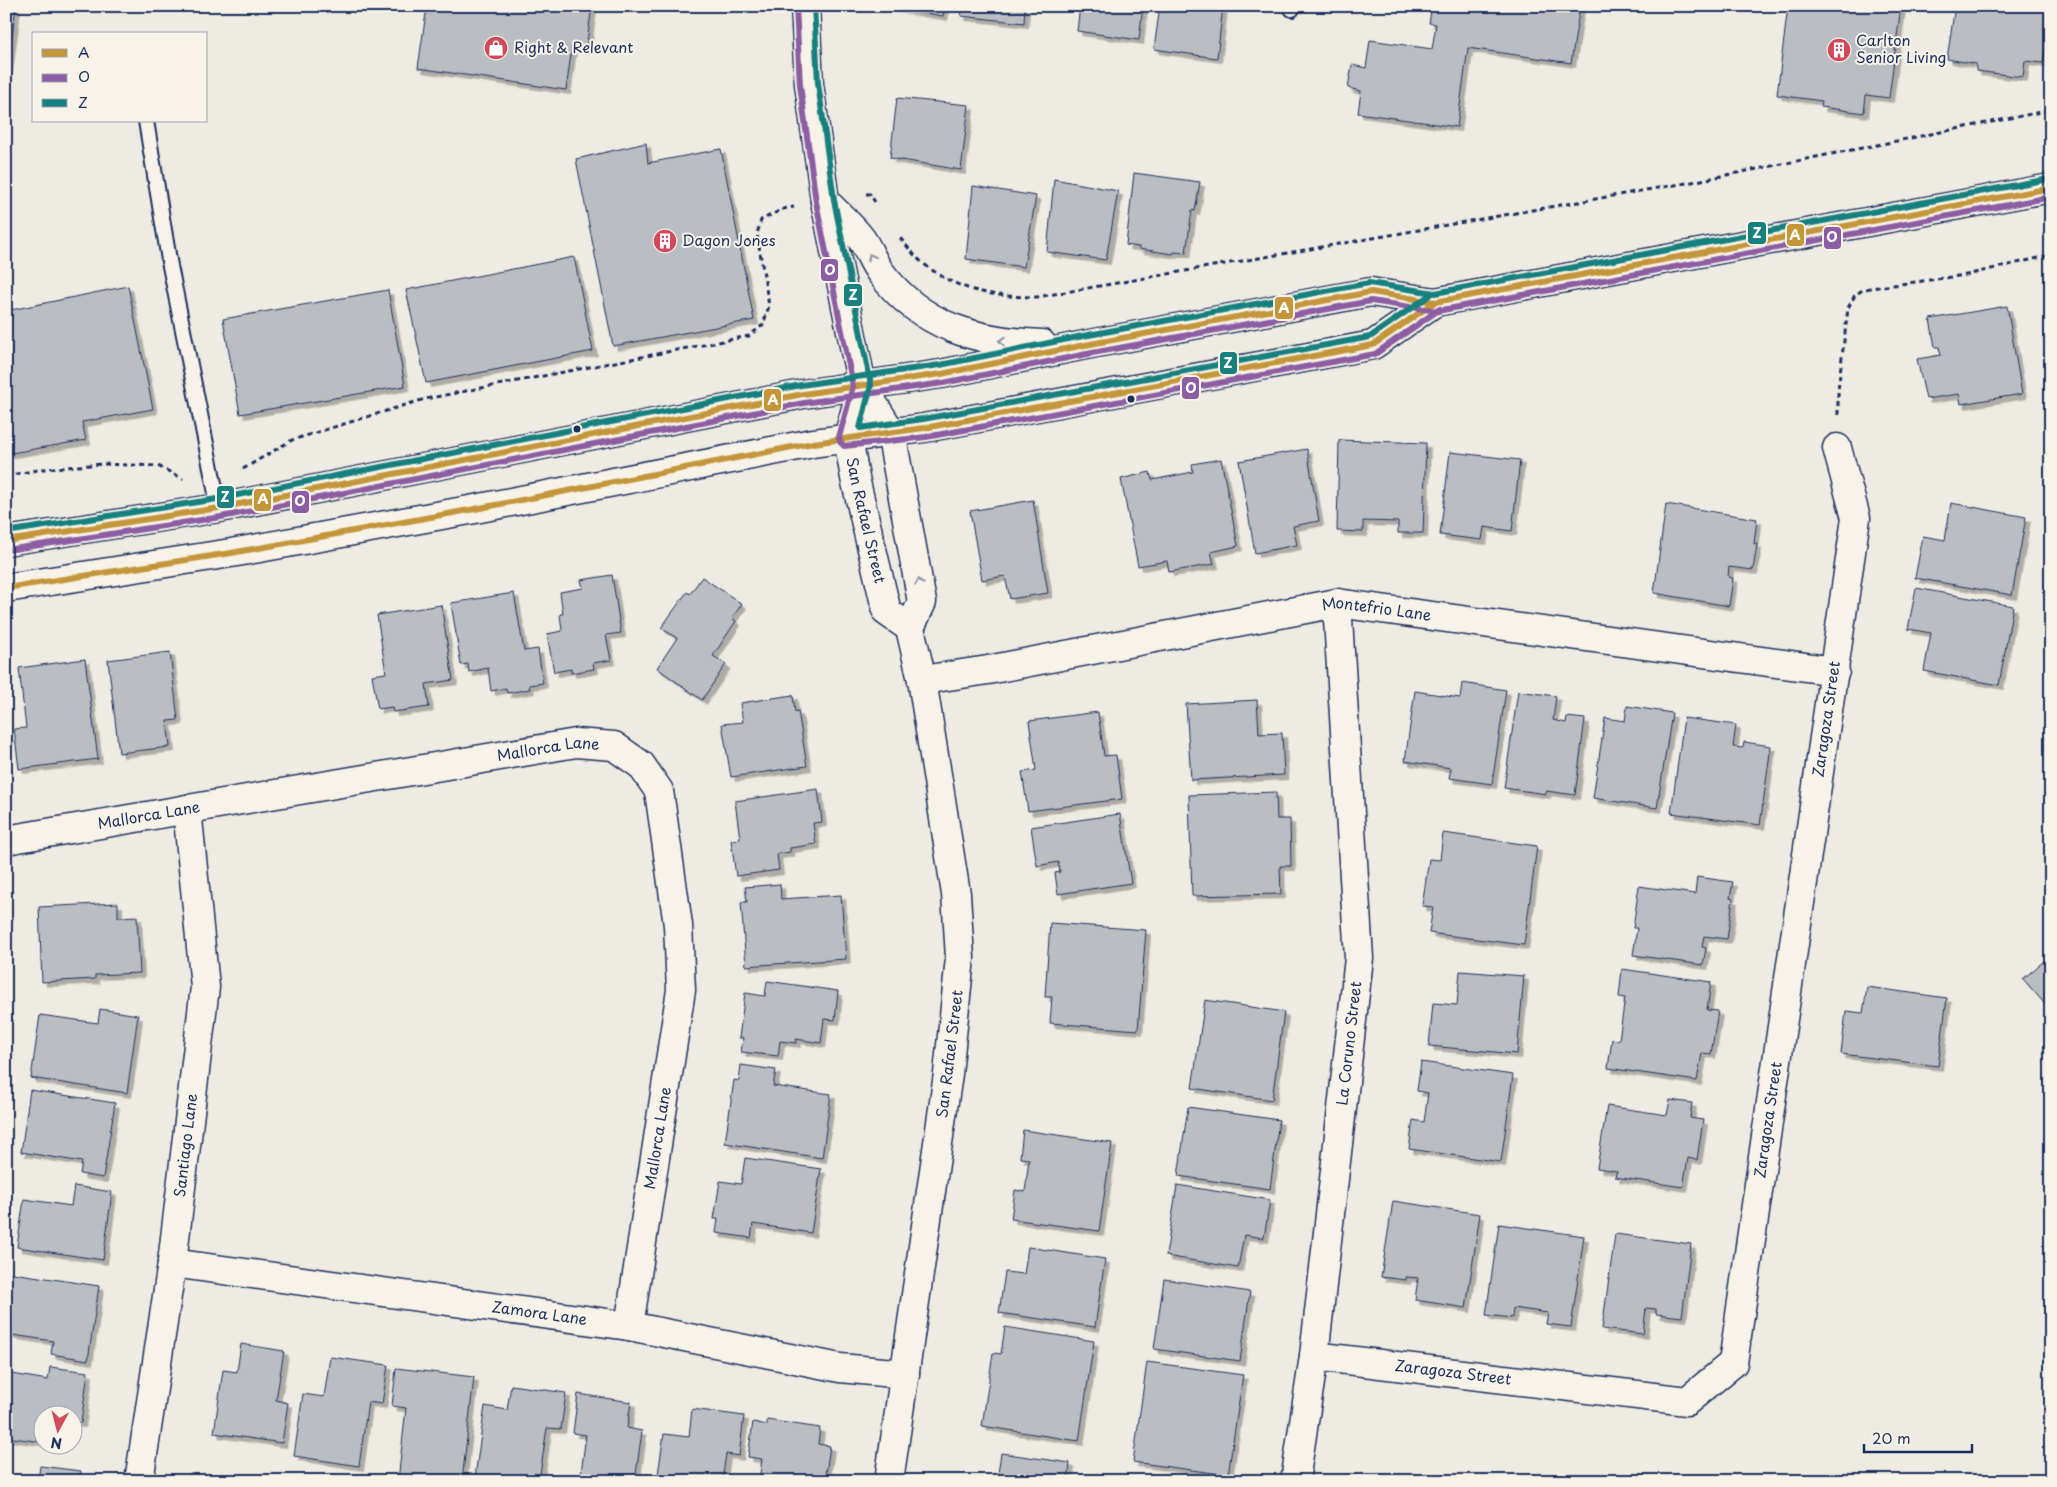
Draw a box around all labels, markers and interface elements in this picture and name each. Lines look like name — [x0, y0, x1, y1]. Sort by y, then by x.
place label: Carlton Senior Living — [1856, 28, 1946, 68]
legend — [32, 32, 208, 122]
shop icon: Right & Relevant — [483, 35, 509, 61]
place label: Right & Relevant — [514, 35, 633, 58]
building icon: Carlton Senior Living — [1826, 37, 1852, 63]
text: A — [78, 40, 90, 63]
text: O — [78, 64, 90, 87]
text: Z — [78, 90, 88, 113]
line badge: Z — [1747, 221, 1767, 245]
text: Z — [1753, 222, 1762, 243]
line badge: A — [1786, 223, 1805, 247]
text: A — [1789, 224, 1801, 245]
line badge: O — [1823, 226, 1842, 250]
text: O — [1826, 226, 1838, 247]
building icon: Dagon Jones — [652, 228, 678, 254]
place label: Dagon Jones — [682, 228, 776, 251]
one-way arrow — [867, 253, 877, 262]
line badge: O — [820, 258, 839, 282]
text: O — [824, 259, 836, 280]
line badge: Z — [843, 283, 863, 307]
text: Z — [849, 284, 858, 305]
line badge: A — [1274, 296, 1294, 320]
text: A — [1278, 297, 1290, 318]
one-way arrow — [997, 336, 1005, 347]
line badge: Z — [1219, 351, 1238, 375]
text: Z — [1224, 352, 1233, 373]
line badge: O — [1181, 376, 1200, 400]
text: O — [1185, 377, 1197, 398]
line badge: A — [763, 388, 782, 412]
text: A — [767, 389, 779, 410]
unlabelled marker — [1126, 394, 1136, 404]
unlabelled marker — [572, 424, 582, 434]
street label: San Rafael Street — [842, 455, 893, 585]
line badge: Z — [216, 485, 235, 509]
text: Z — [221, 486, 230, 507]
line badge: A — [253, 488, 272, 512]
text: A — [257, 488, 269, 509]
line badge: O — [291, 490, 310, 514]
text: O — [294, 490, 306, 511]
one-way arrow — [914, 577, 924, 586]
street label: Montefrio Lane — [1320, 590, 1433, 626]
street label: Zaragoza Street — [1805, 659, 1845, 779]
street label: Mallorca Lane — [495, 730, 601, 766]
street label: Mallorca Lane — [96, 794, 202, 834]
street label: La Coruno Street — [1329, 980, 1366, 1107]
street label: San Rafael Street — [929, 989, 968, 1119]
street label: Zaragoza Street — [1747, 1060, 1787, 1179]
street label: Mallorca Lane — [637, 1085, 676, 1191]
street label: Santiago Lane — [167, 1092, 202, 1198]
street label: Zamora Lane — [491, 1294, 589, 1330]
street label: Zaragoza Street — [1394, 1353, 1513, 1390]
north arrow — [32, 1404, 82, 1454]
scale bar — [1864, 1422, 1972, 1454]
text: 20 m — [1872, 1426, 1911, 1449]
text: N — [50, 1432, 63, 1454]

